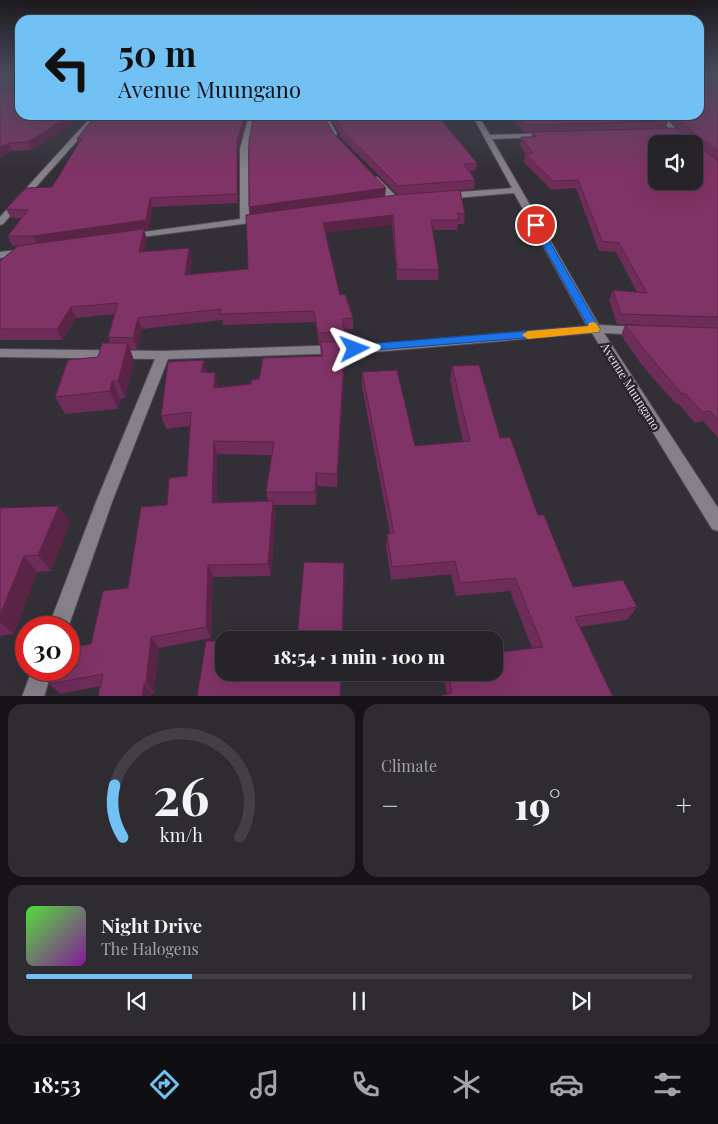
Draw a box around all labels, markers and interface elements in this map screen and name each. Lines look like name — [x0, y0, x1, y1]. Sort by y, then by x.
text: 50 m — [118, 29, 196, 76]
icon: left — [35, 35, 100, 100]
text: Avenue Muungano — [118, 74, 301, 104]
map controls — [648, 135, 703, 190]
button: sound — [648, 135, 703, 190]
pin — [515, 204, 557, 246]
icon: arrive — [522, 211, 550, 239]
position arrow — [328, 322, 380, 374]
street label: Avenue Muungano — [597, 339, 664, 433]
speed limit sign: 30 — [15, 616, 80, 681]
text: 18:54 · 1 min · 100 m — [273, 643, 445, 669]
text: Climate — [381, 755, 437, 776]
text: 26 — [153, 760, 210, 829]
text: 19° — [514, 779, 560, 830]
text: − — [381, 786, 399, 823]
text: + — [676, 786, 692, 823]
text: km/h — [160, 823, 203, 846]
text: Night Drive — [101, 912, 202, 938]
text: The Halogens — [101, 938, 199, 959]
icon: previous — [123, 987, 151, 1015]
icon: pause — [345, 987, 373, 1015]
icon: next — [567, 987, 595, 1015]
icon: directions — [147, 1067, 182, 1102]
icon: music — [247, 1067, 282, 1102]
icon: phone — [348, 1067, 383, 1102]
icon: climate — [449, 1067, 484, 1102]
icon: car — [549, 1067, 584, 1102]
icon: filters — [650, 1067, 685, 1102]
text: 18:53 — [33, 1069, 81, 1099]

